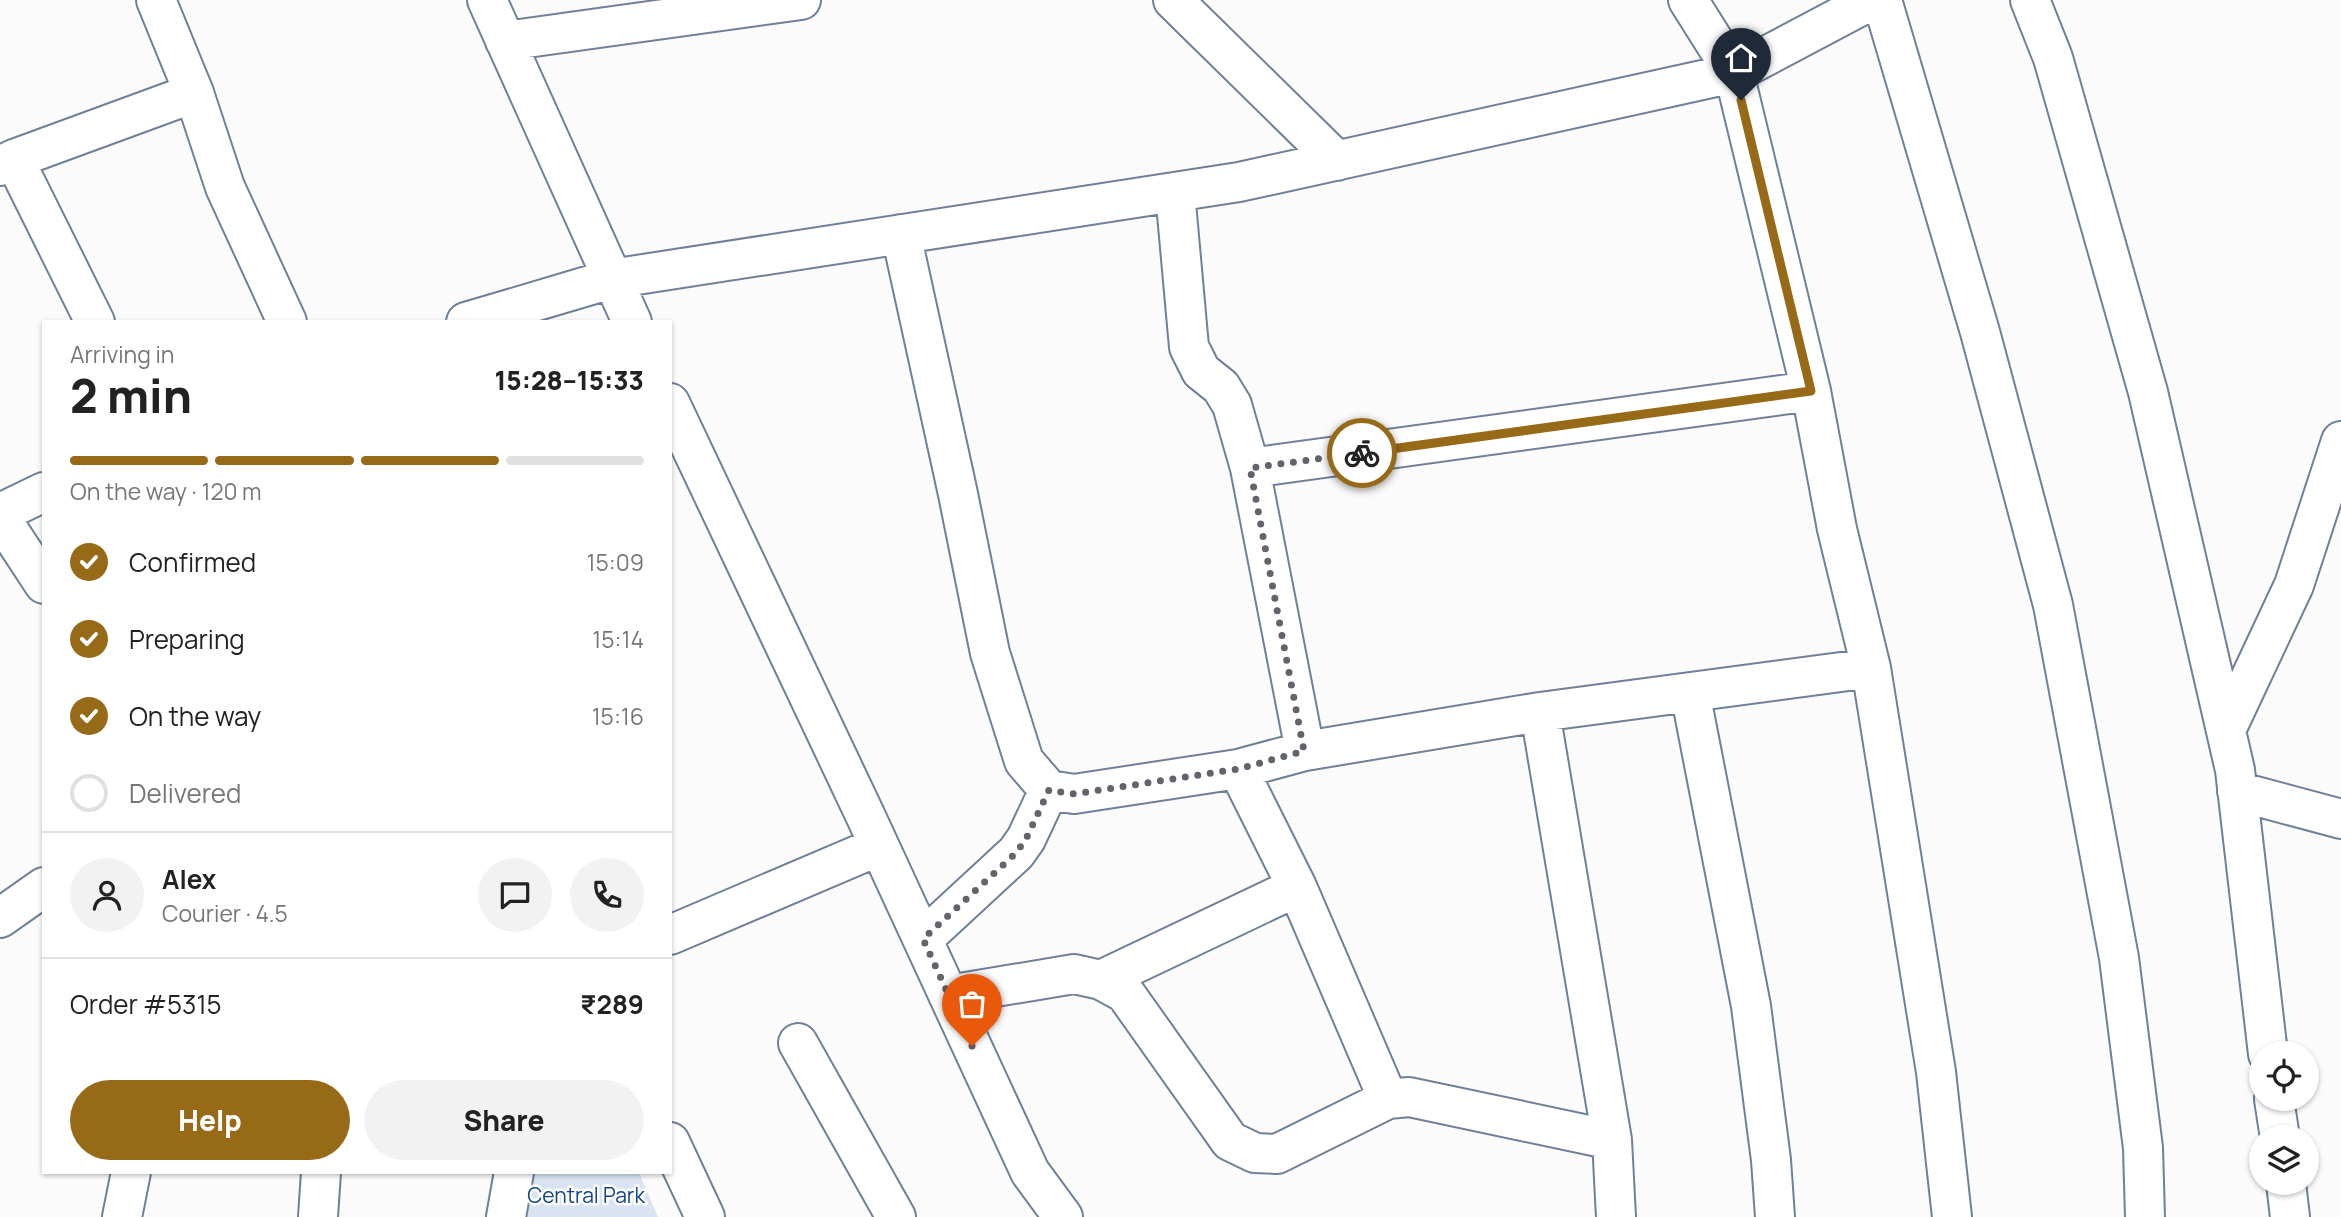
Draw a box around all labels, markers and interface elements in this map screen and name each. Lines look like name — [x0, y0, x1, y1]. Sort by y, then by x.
pin — [1711, 28, 1771, 100]
icon: home — [1722, 39, 1760, 77]
text: Arriving in — [70, 338, 175, 370]
text: 15:28–15:33 — [495, 362, 644, 398]
text: 2 min — [70, 364, 192, 427]
courier — [1327, 418, 1397, 488]
icon: bike — [1343, 434, 1381, 472]
text: On the way · 120 m — [70, 475, 262, 507]
icon: check — [70, 543, 108, 581]
text: Confirmed — [129, 544, 256, 580]
text: 15:09 — [587, 546, 644, 578]
icon: check — [70, 620, 108, 658]
text: Preparing — [129, 621, 245, 657]
text: 15:14 — [592, 623, 644, 655]
icon: check — [70, 697, 108, 735]
text: On the way — [129, 698, 261, 734]
text: 15:16 — [592, 700, 644, 732]
text: Delivered — [129, 775, 241, 811]
button: person — [70, 858, 144, 932]
button: chat — [478, 858, 552, 932]
button: phone — [570, 858, 644, 932]
text: Alex — [162, 861, 216, 897]
text: Courier · 4.5 — [162, 897, 288, 929]
pin — [942, 974, 1002, 1046]
icon: bag — [953, 985, 991, 1023]
text: Order #5315 — [70, 986, 222, 1022]
text: ₹289 — [580, 986, 644, 1022]
map controls — [2249, 1041, 2319, 1195]
button: locate — [2249, 1041, 2319, 1111]
button: Help — [70, 1080, 350, 1160]
button: Share — [364, 1080, 644, 1160]
button: layers — [2249, 1125, 2319, 1195]
park label: Central Park — [527, 1181, 645, 1209]

